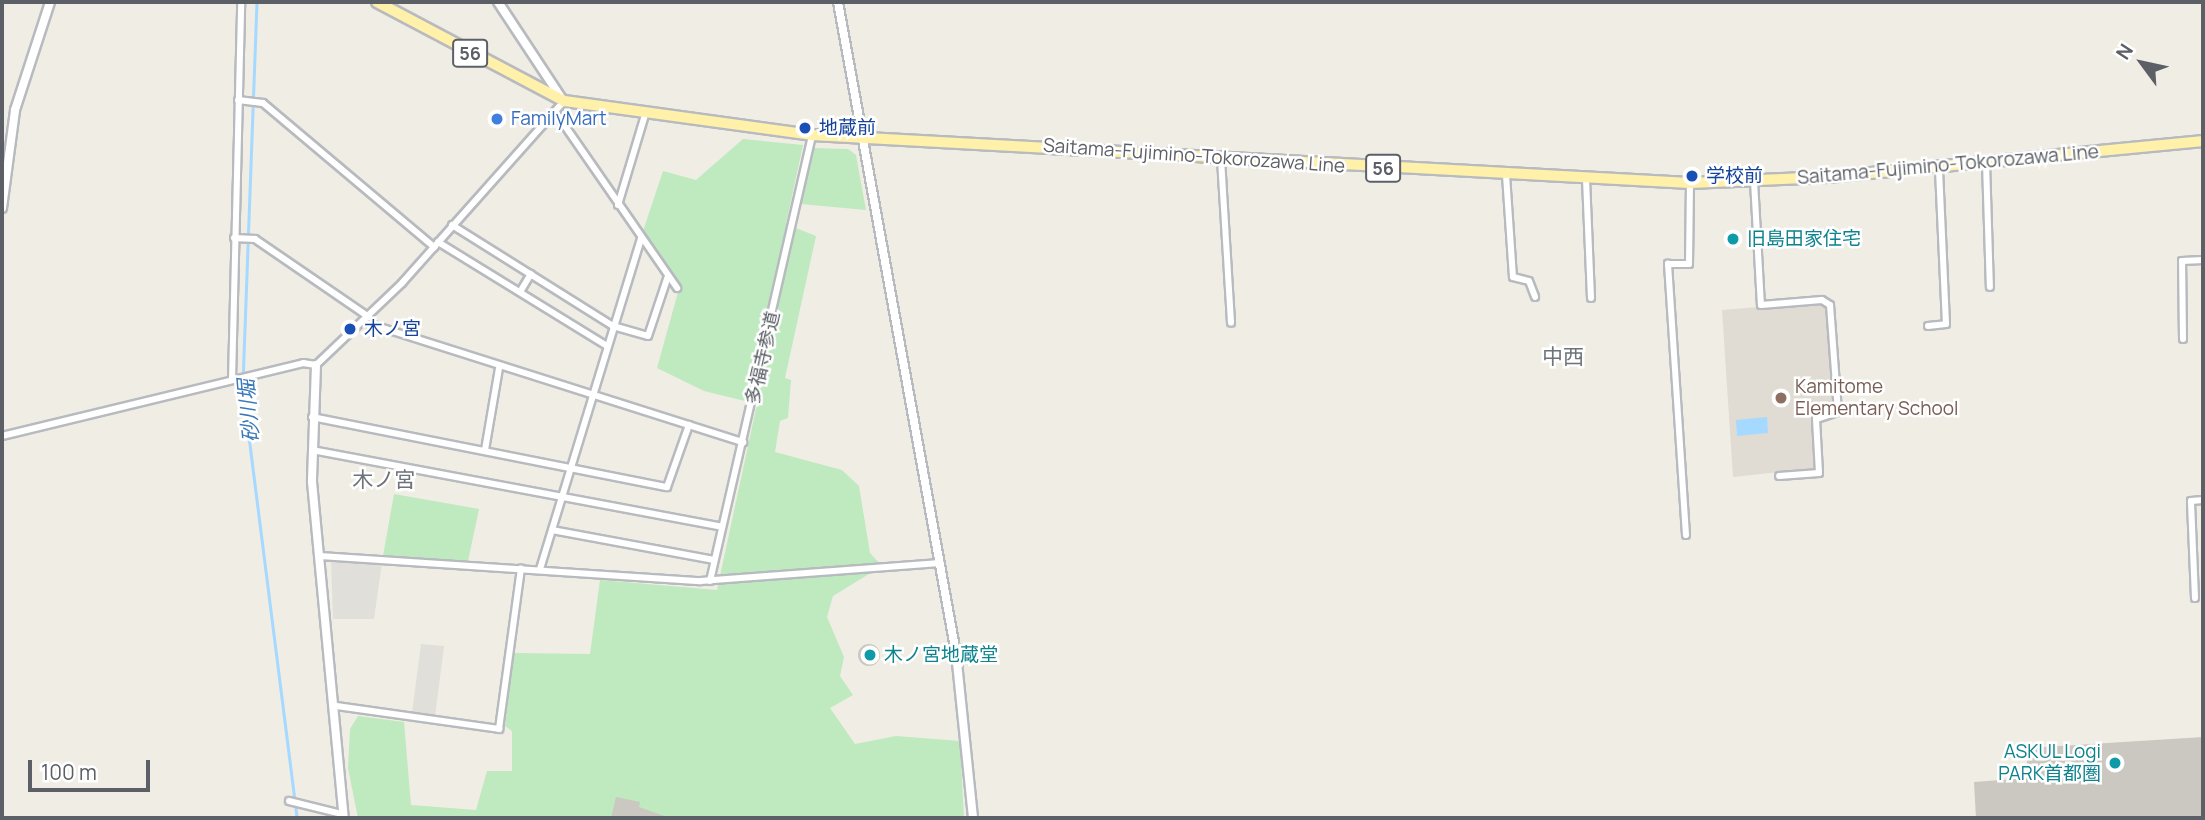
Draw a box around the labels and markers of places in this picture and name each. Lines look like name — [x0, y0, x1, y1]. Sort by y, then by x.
place label: FamilyMart — [511, 108, 607, 130]
marker: FamilyMart — [489, 111, 505, 127]
place label: 地蔵前 — [819, 117, 876, 139]
marker: 地蔵前 — [797, 120, 813, 136]
place label: 学校前 — [1706, 165, 1763, 187]
marker: 学校前 — [1684, 168, 1700, 184]
place label: 旧島田家住宅 — [1747, 228, 1861, 250]
marker: 旧島田家住宅 — [1725, 231, 1741, 247]
place label: 木ノ宮 — [364, 318, 421, 340]
marker: 木ノ宮 — [342, 321, 358, 337]
place label: Kamitome Elementary School — [1795, 376, 1958, 420]
marker: Kamitome Elementary School — [1773, 390, 1789, 406]
place label: 木ノ宮地蔵堂 — [884, 644, 998, 666]
marker: 木ノ宮地蔵堂 — [862, 647, 878, 663]
place label: ASKUL Logi PARK首都圏 — [1998, 741, 2101, 785]
marker: ASKUL Logi PARK首都圏 — [2107, 755, 2123, 771]

